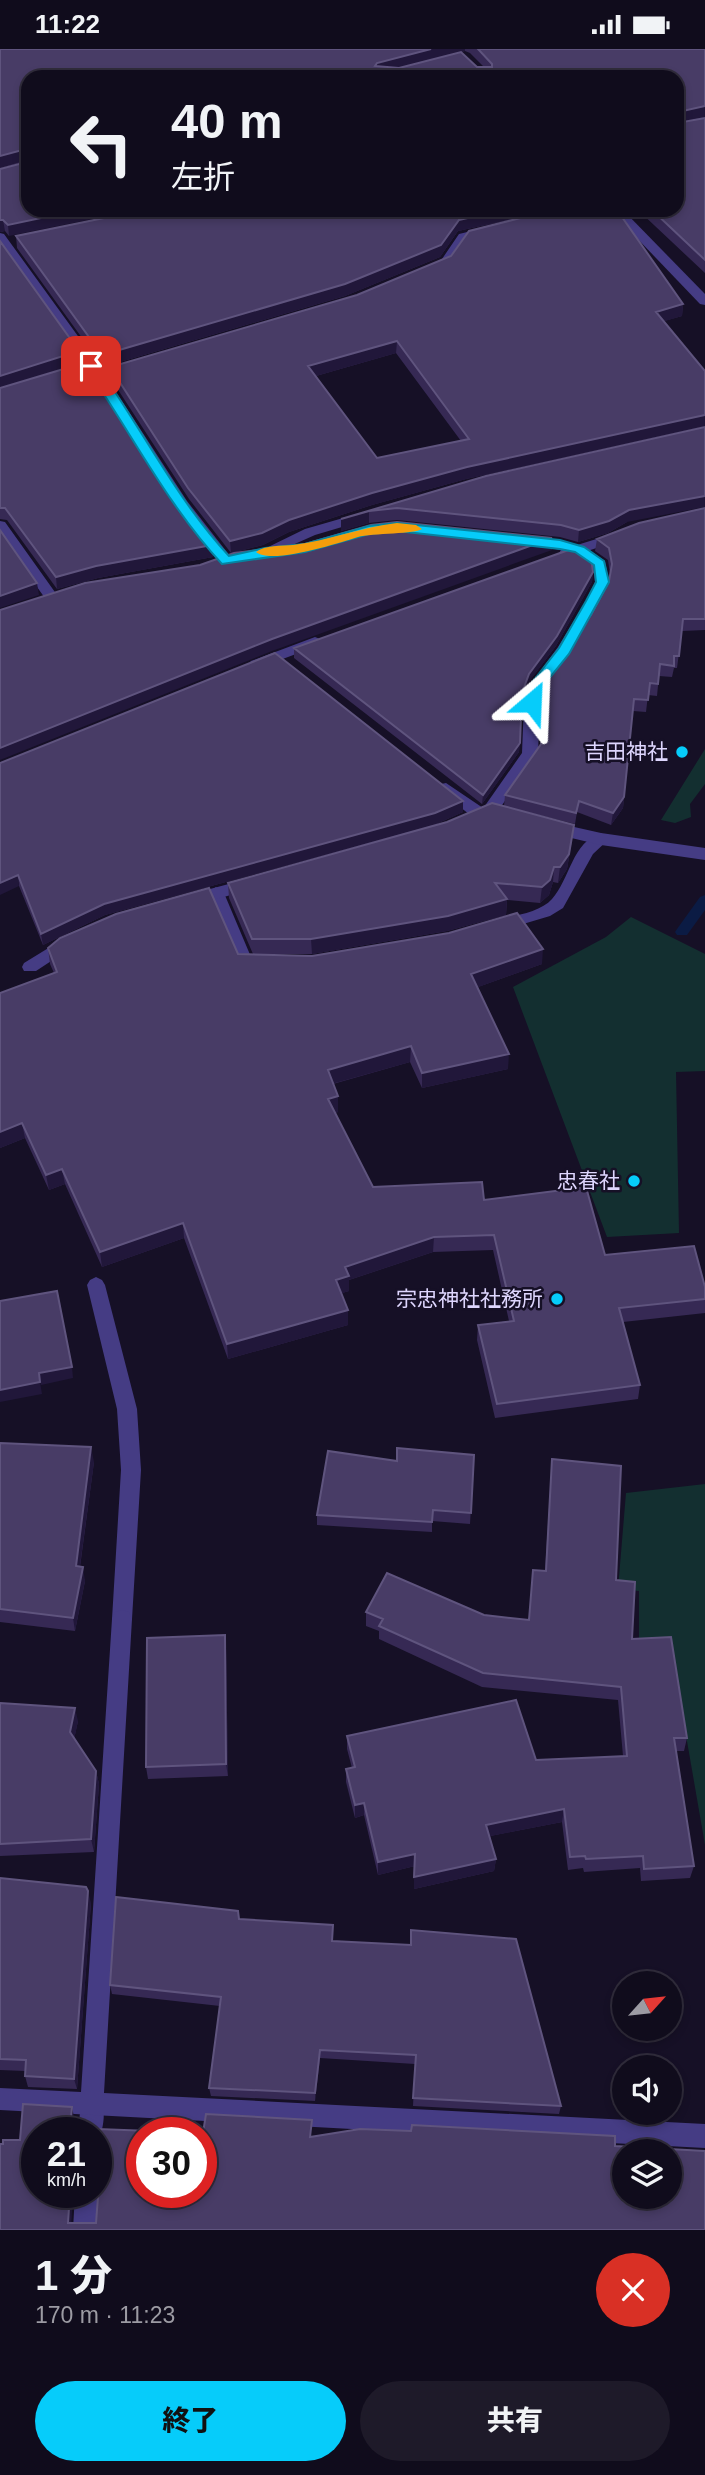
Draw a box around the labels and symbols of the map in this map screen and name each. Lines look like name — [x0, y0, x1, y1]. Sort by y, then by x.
pin — [61, 336, 121, 396]
position arrow — [495, 665, 569, 739]
place label: 吉田神社 — [584, 740, 668, 763]
marker: 吉田神社 — [674, 744, 690, 760]
place label: 忠春社 — [557, 1169, 620, 1192]
marker: 忠春社 — [626, 1173, 642, 1189]
place label: 宗忠神社社務所 — [396, 1287, 543, 1310]
marker: 宗忠神社社務所 — [549, 1291, 565, 1307]
north arrow — [612, 1971, 682, 2041]
speed limit sign: 30 — [126, 2117, 217, 2208]

